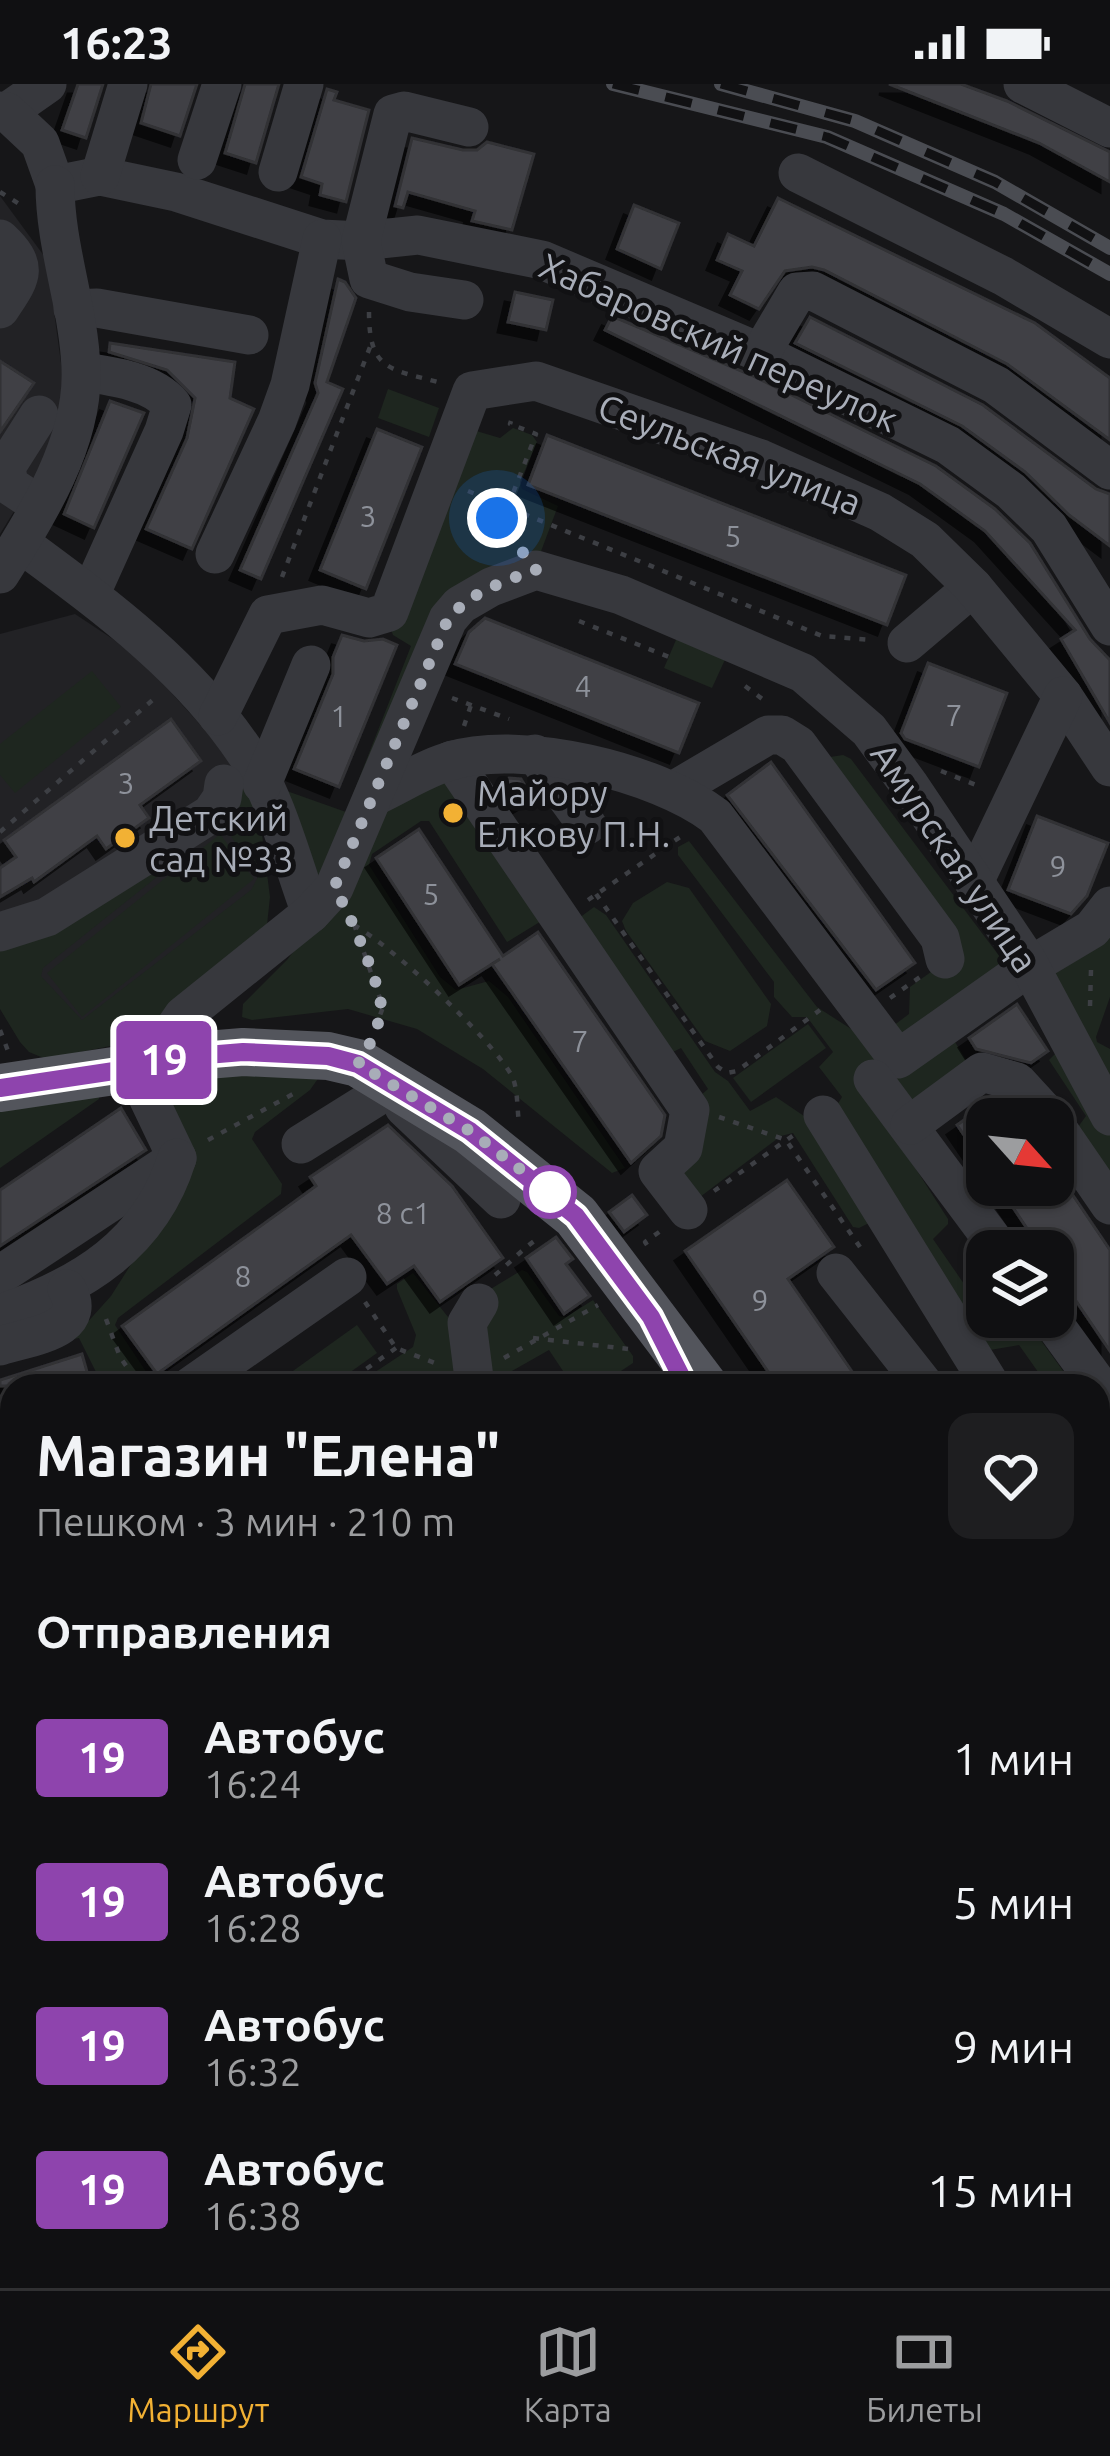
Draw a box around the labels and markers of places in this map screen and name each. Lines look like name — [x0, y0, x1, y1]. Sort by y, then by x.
place label: Майору Елкову П.Н. — [477, 772, 670, 854]
place label: Детский сад №33 — [149, 797, 294, 879]
marker: Майору Елкову П.Н. — [440, 800, 466, 826]
marker: Детский сад №33 — [112, 825, 138, 851]
unlabelled marker — [525, 1167, 575, 1217]

